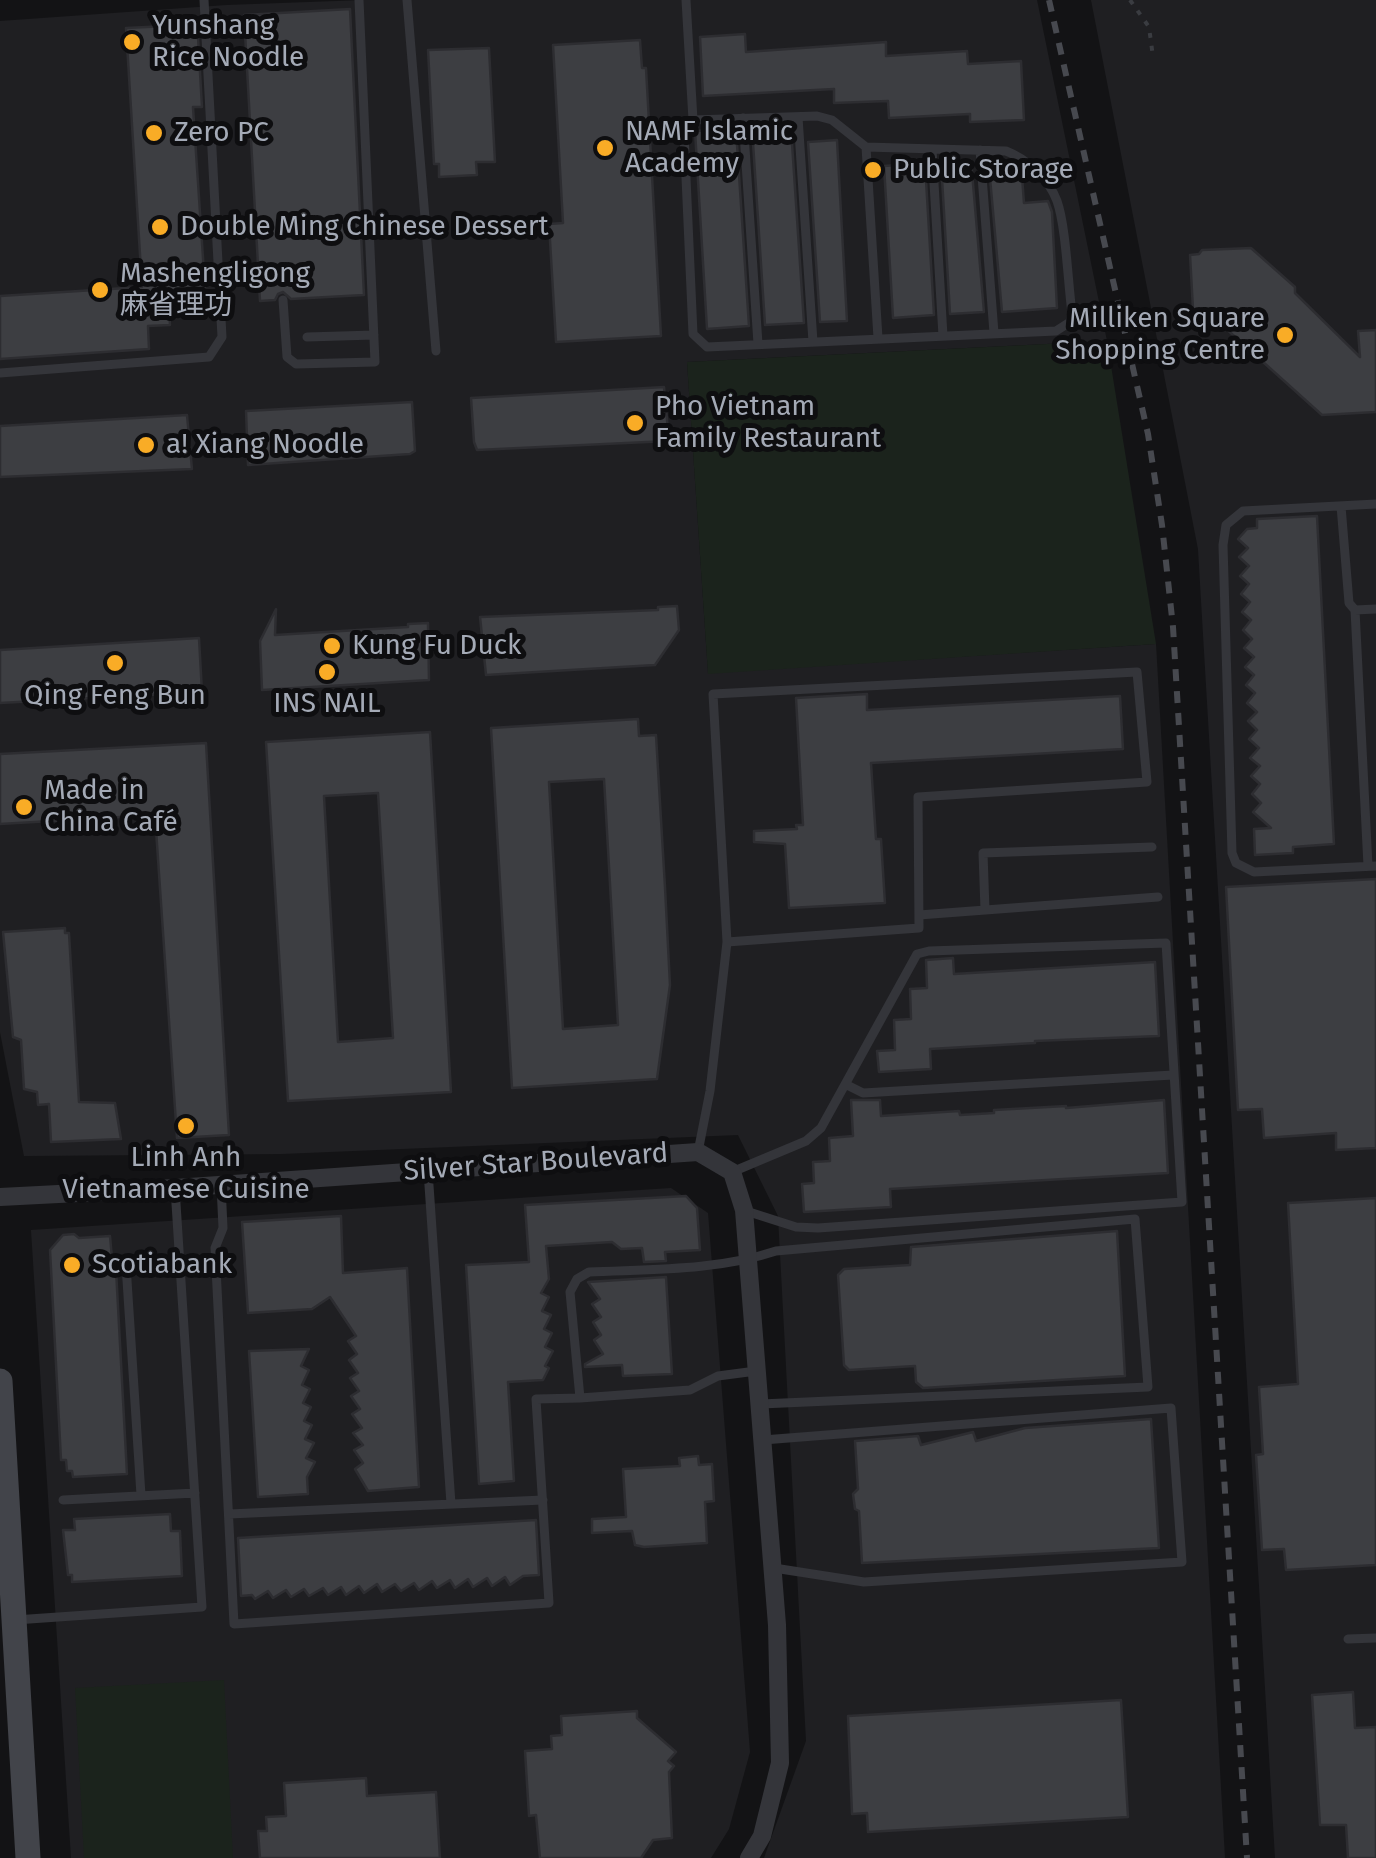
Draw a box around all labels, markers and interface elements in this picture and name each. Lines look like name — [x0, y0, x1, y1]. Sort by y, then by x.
place label: Yunshang Rice Noodle — [152, 9, 304, 75]
marker: Yunshang Rice Noodle — [121, 31, 143, 53]
place label: NAMF Islamic Academy — [625, 115, 793, 181]
place label: Zero PC — [174, 116, 269, 150]
marker: Zero PC — [143, 122, 165, 144]
marker: NAMF Islamic Academy — [594, 137, 616, 159]
place label: Public Storage — [893, 153, 1074, 187]
marker: Public Storage — [862, 159, 884, 181]
place label: Double Ming Chinese Dessert — [180, 210, 549, 244]
marker: Double Ming Chinese Dessert — [149, 216, 171, 238]
place label: Mashengligong 麻省理功 — [120, 257, 310, 323]
marker: Mashengligong 麻省理功 — [89, 279, 111, 301]
place label: Milliken Square Shopping Centre — [1055, 302, 1265, 368]
marker: Milliken Square Shopping Centre — [1274, 324, 1296, 346]
place label: Pho Vietnam Family Restaurant — [655, 390, 881, 456]
marker: Pho Vietnam Family Restaurant — [624, 412, 646, 434]
place label: a! Xiang Noodle — [166, 428, 364, 462]
marker: a! Xiang Noodle — [135, 434, 157, 456]
place label: Kung Fu Duck — [352, 629, 521, 663]
marker: Kung Fu Duck — [321, 635, 343, 657]
marker: Qing Feng Bun — [104, 652, 126, 674]
marker: INS NAIL — [316, 661, 338, 683]
place label: Qing Feng Bun — [24, 679, 206, 713]
place label: INS NAIL — [273, 687, 381, 721]
place label: Made in China Café — [44, 774, 178, 840]
marker: Made in China Café — [13, 796, 35, 818]
marker: Linh Anh Vietnamese Cuisine — [175, 1115, 197, 1137]
street label: Silver Star Boulevard — [403, 1137, 669, 1189]
place label: Linh Anh Vietnamese Cuisine — [62, 1141, 310, 1207]
place label: Scotiabank — [92, 1248, 232, 1282]
marker: Scotiabank — [61, 1254, 83, 1276]

